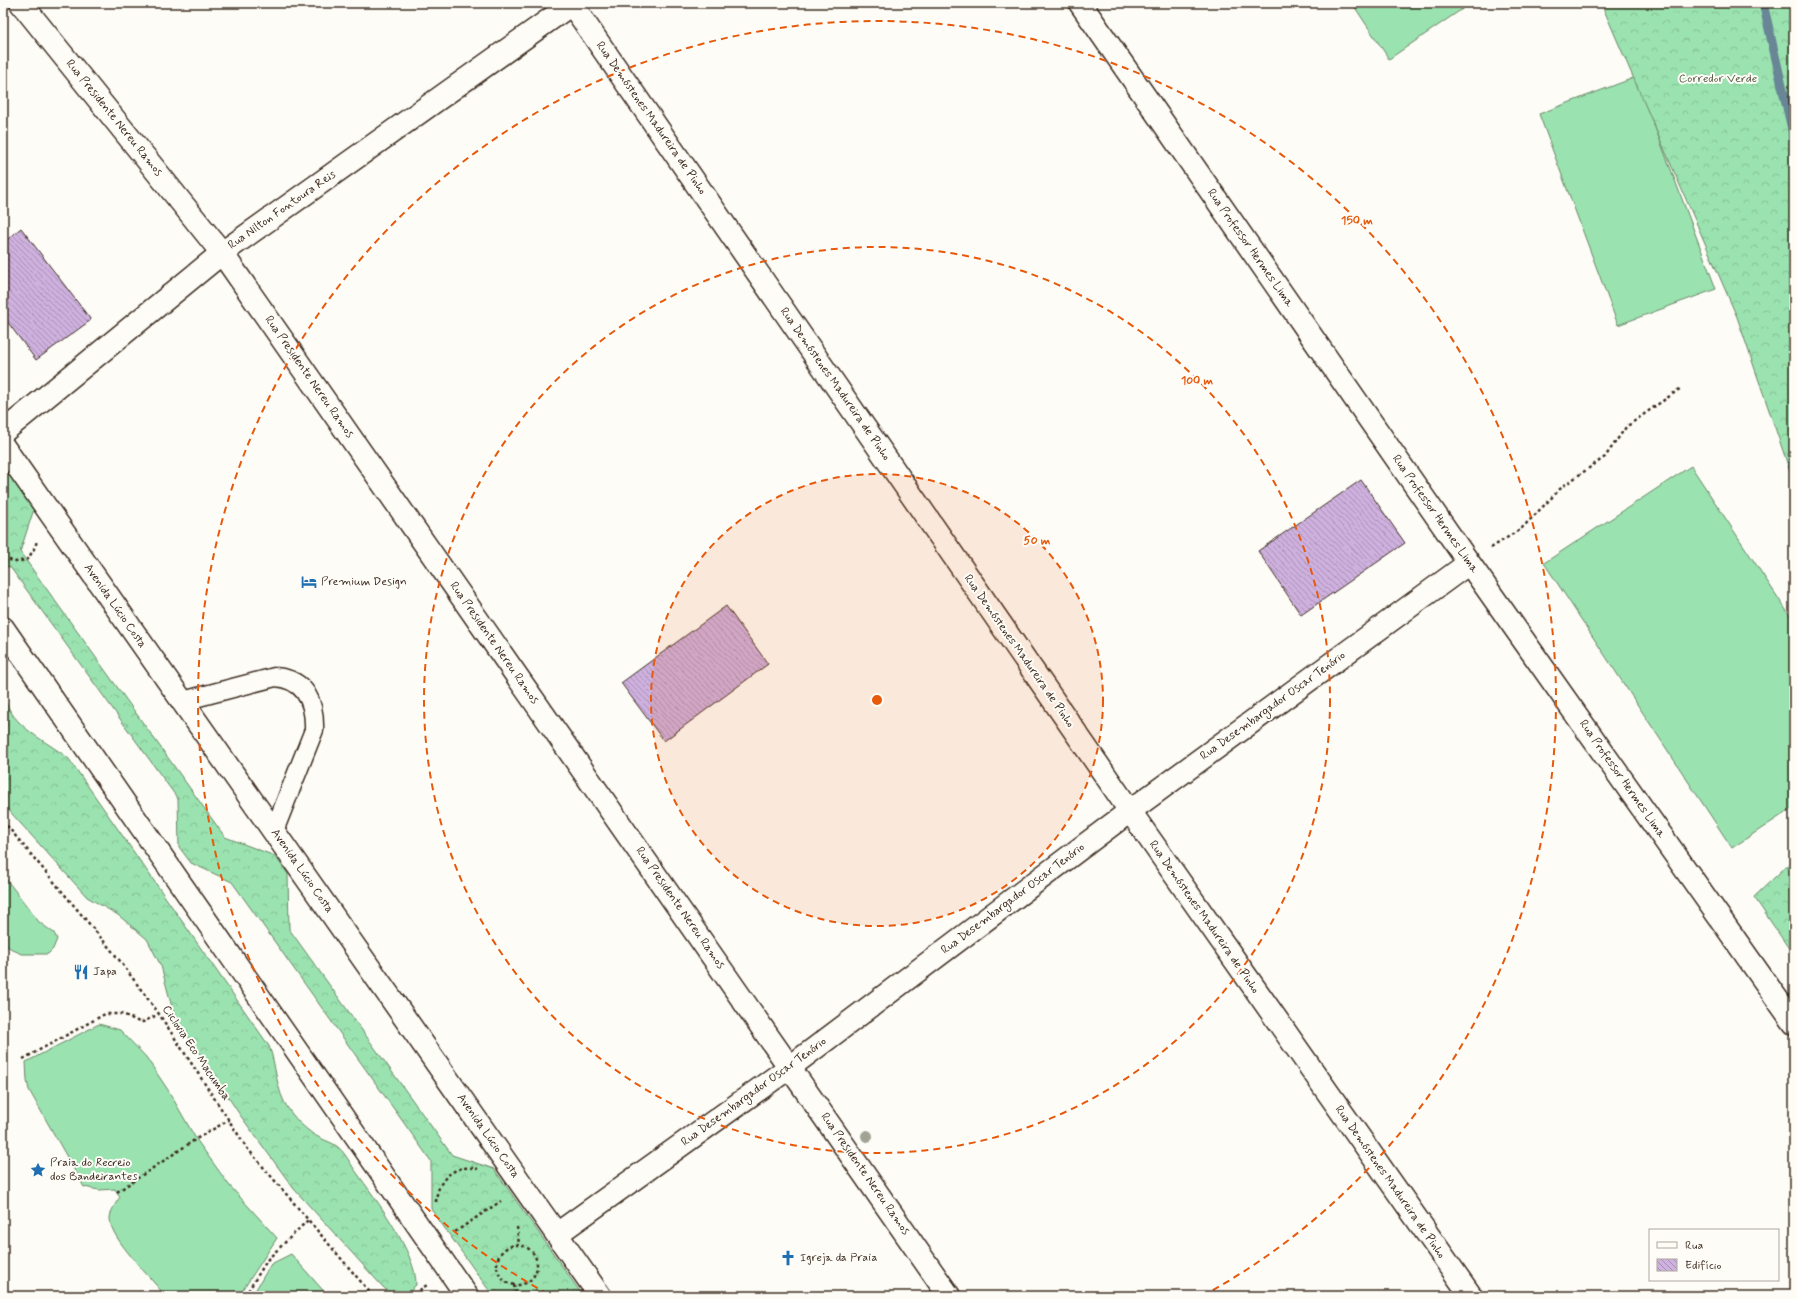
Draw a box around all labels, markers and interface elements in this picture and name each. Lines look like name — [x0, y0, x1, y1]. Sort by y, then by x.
street label: Rua Demóstenes Madureira de Pinho — [592, 38, 710, 198]
street label: Rua Presidente Nereu Ramos — [62, 56, 166, 180]
park label: Corredor Verde — [1679, 71, 1757, 87]
street label: Rua Nilton Fontoura Reis — [225, 166, 340, 253]
street label: Rua Professor Hermes Lima — [1203, 186, 1297, 311]
text: 150 m — [1341, 213, 1373, 229]
street label: Rua Demóstenes Madureira de Pinho — [776, 304, 894, 464]
street label: Rua Presidente Nereu Ramos — [261, 313, 358, 442]
text: 100 m — [1181, 373, 1214, 389]
street label: Rua Professor Hermes Lima — [1388, 452, 1482, 577]
text: 50 m — [1024, 533, 1051, 549]
street label: Avenida Lúcio Costa — [80, 561, 150, 651]
street label: Rua Demóstenes Madureira de Pinho — [960, 571, 1078, 731]
hotel icon: Premium Design — [300, 573, 318, 591]
place label: Premium Design — [321, 574, 407, 590]
street label: Rua Presidente Nereu Ramos — [446, 579, 543, 708]
street label: Rua Desembargador Oscar Tenório — [1197, 648, 1349, 764]
centre of rings — [870, 693, 884, 707]
street label: Rua Professor Hermes Lima — [1575, 717, 1669, 842]
street label: Avenida Lúcio Costa — [267, 826, 337, 916]
street label: Rua Demóstenes Madureira de Pinho — [1145, 837, 1263, 997]
street label: Rua Desembargador Oscar Tenório — [938, 840, 1088, 958]
street label: Rua Presidente Nereu Ramos — [632, 844, 729, 973]
restaurant icon: Japa — [72, 963, 90, 981]
place label: Japa — [93, 964, 117, 980]
street label: Ciclovia Eco Macumba — [158, 1002, 234, 1104]
street label: Rua Desembargador Oscar Tenório — [678, 1034, 830, 1150]
street label: Avenida Lúcio Costa — [453, 1091, 523, 1181]
street label: Rua Demóstenes Madureira de Pinho — [1331, 1102, 1449, 1262]
street label: Rua Presidente Nereu Ramos — [817, 1110, 914, 1239]
place label: Praia do Recreio dos Bandeirantes — [50, 1155, 138, 1185]
place icon: Praia do Recreio dos Bandeirantes — [29, 1161, 47, 1179]
legend — [1649, 1229, 1779, 1281]
text: Rua — [1685, 1238, 1703, 1254]
church icon: Igreja da Praia — [779, 1249, 797, 1267]
place label: Igreja da Praia — [800, 1250, 878, 1266]
text: Edifício — [1685, 1258, 1721, 1274]

